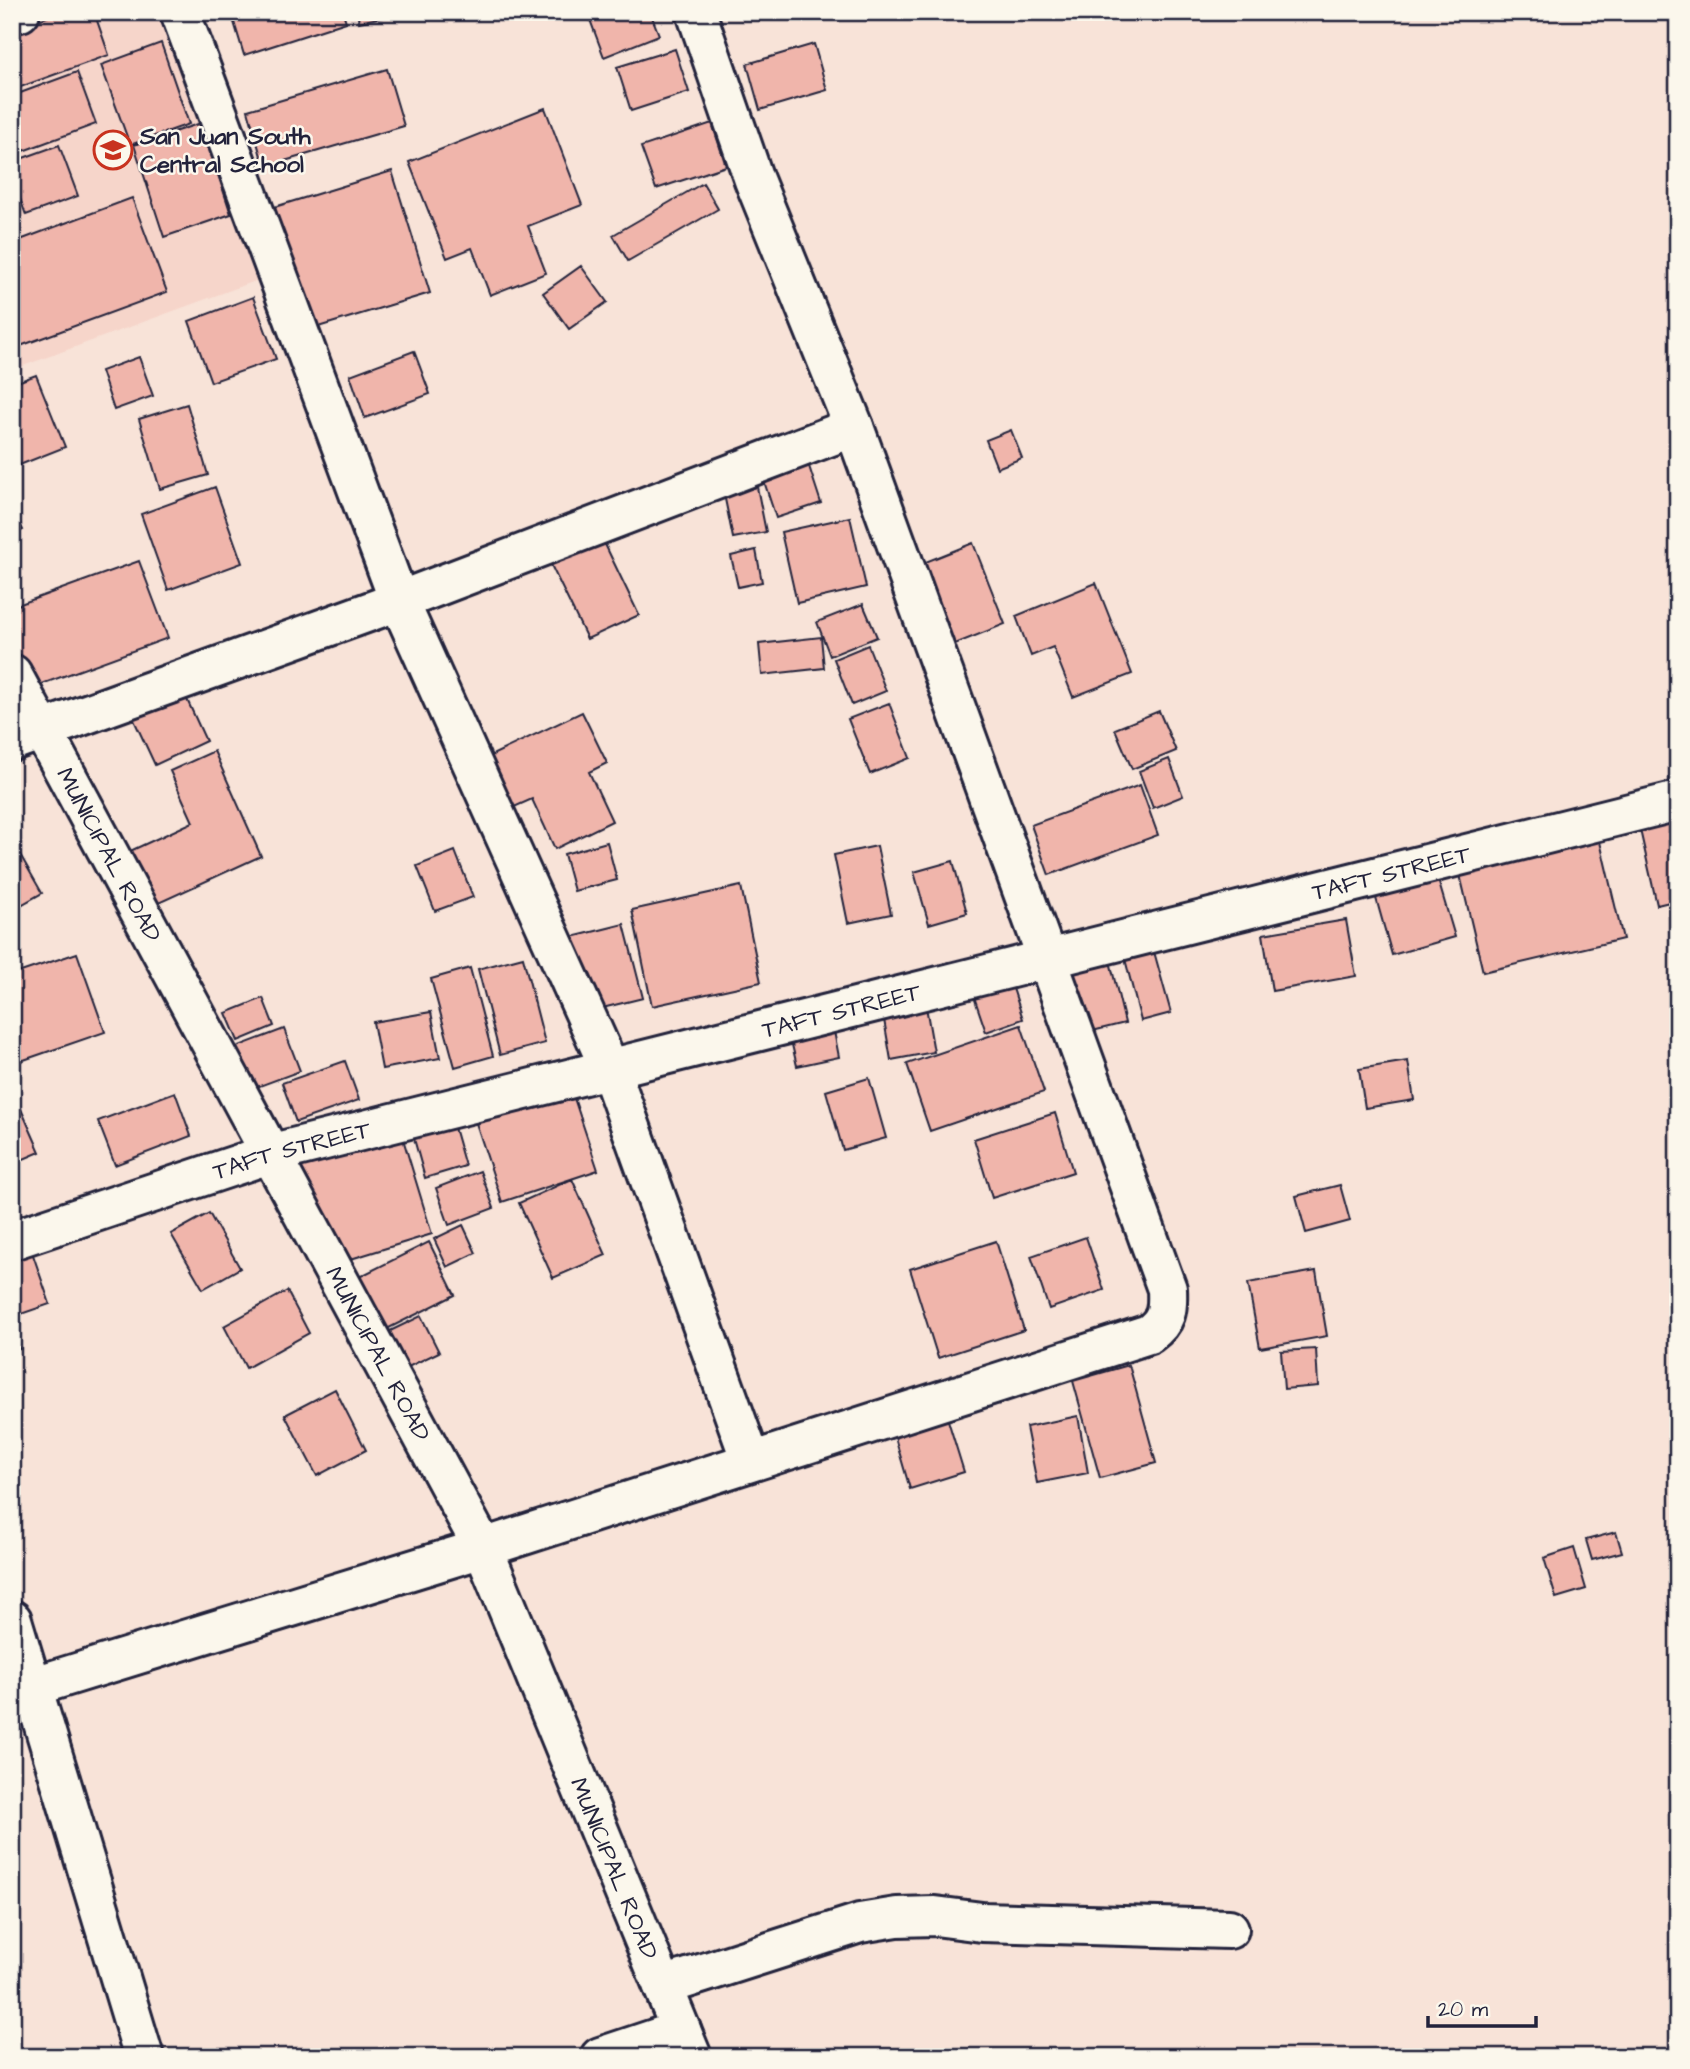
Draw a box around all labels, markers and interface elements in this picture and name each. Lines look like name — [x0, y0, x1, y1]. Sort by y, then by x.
place label: San Juan South Central School — [139, 120, 312, 182]
school or university icon: San Juan South Central School — [92, 129, 134, 171]
street label: MUNICIPAL ROAD — [47, 762, 169, 948]
street label: TAFT STREET — [1309, 838, 1474, 910]
street label: TAFT STREET — [759, 975, 924, 1048]
street label: TAFT STREET — [209, 1113, 374, 1190]
street label: MUNICIPAL ROAD — [316, 1261, 438, 1447]
street label: MUNICIPAL ROAD — [561, 1773, 666, 1965]
scale bar — [1428, 1985, 1536, 2029]
text: 20 m — [1438, 1995, 1489, 2024]

